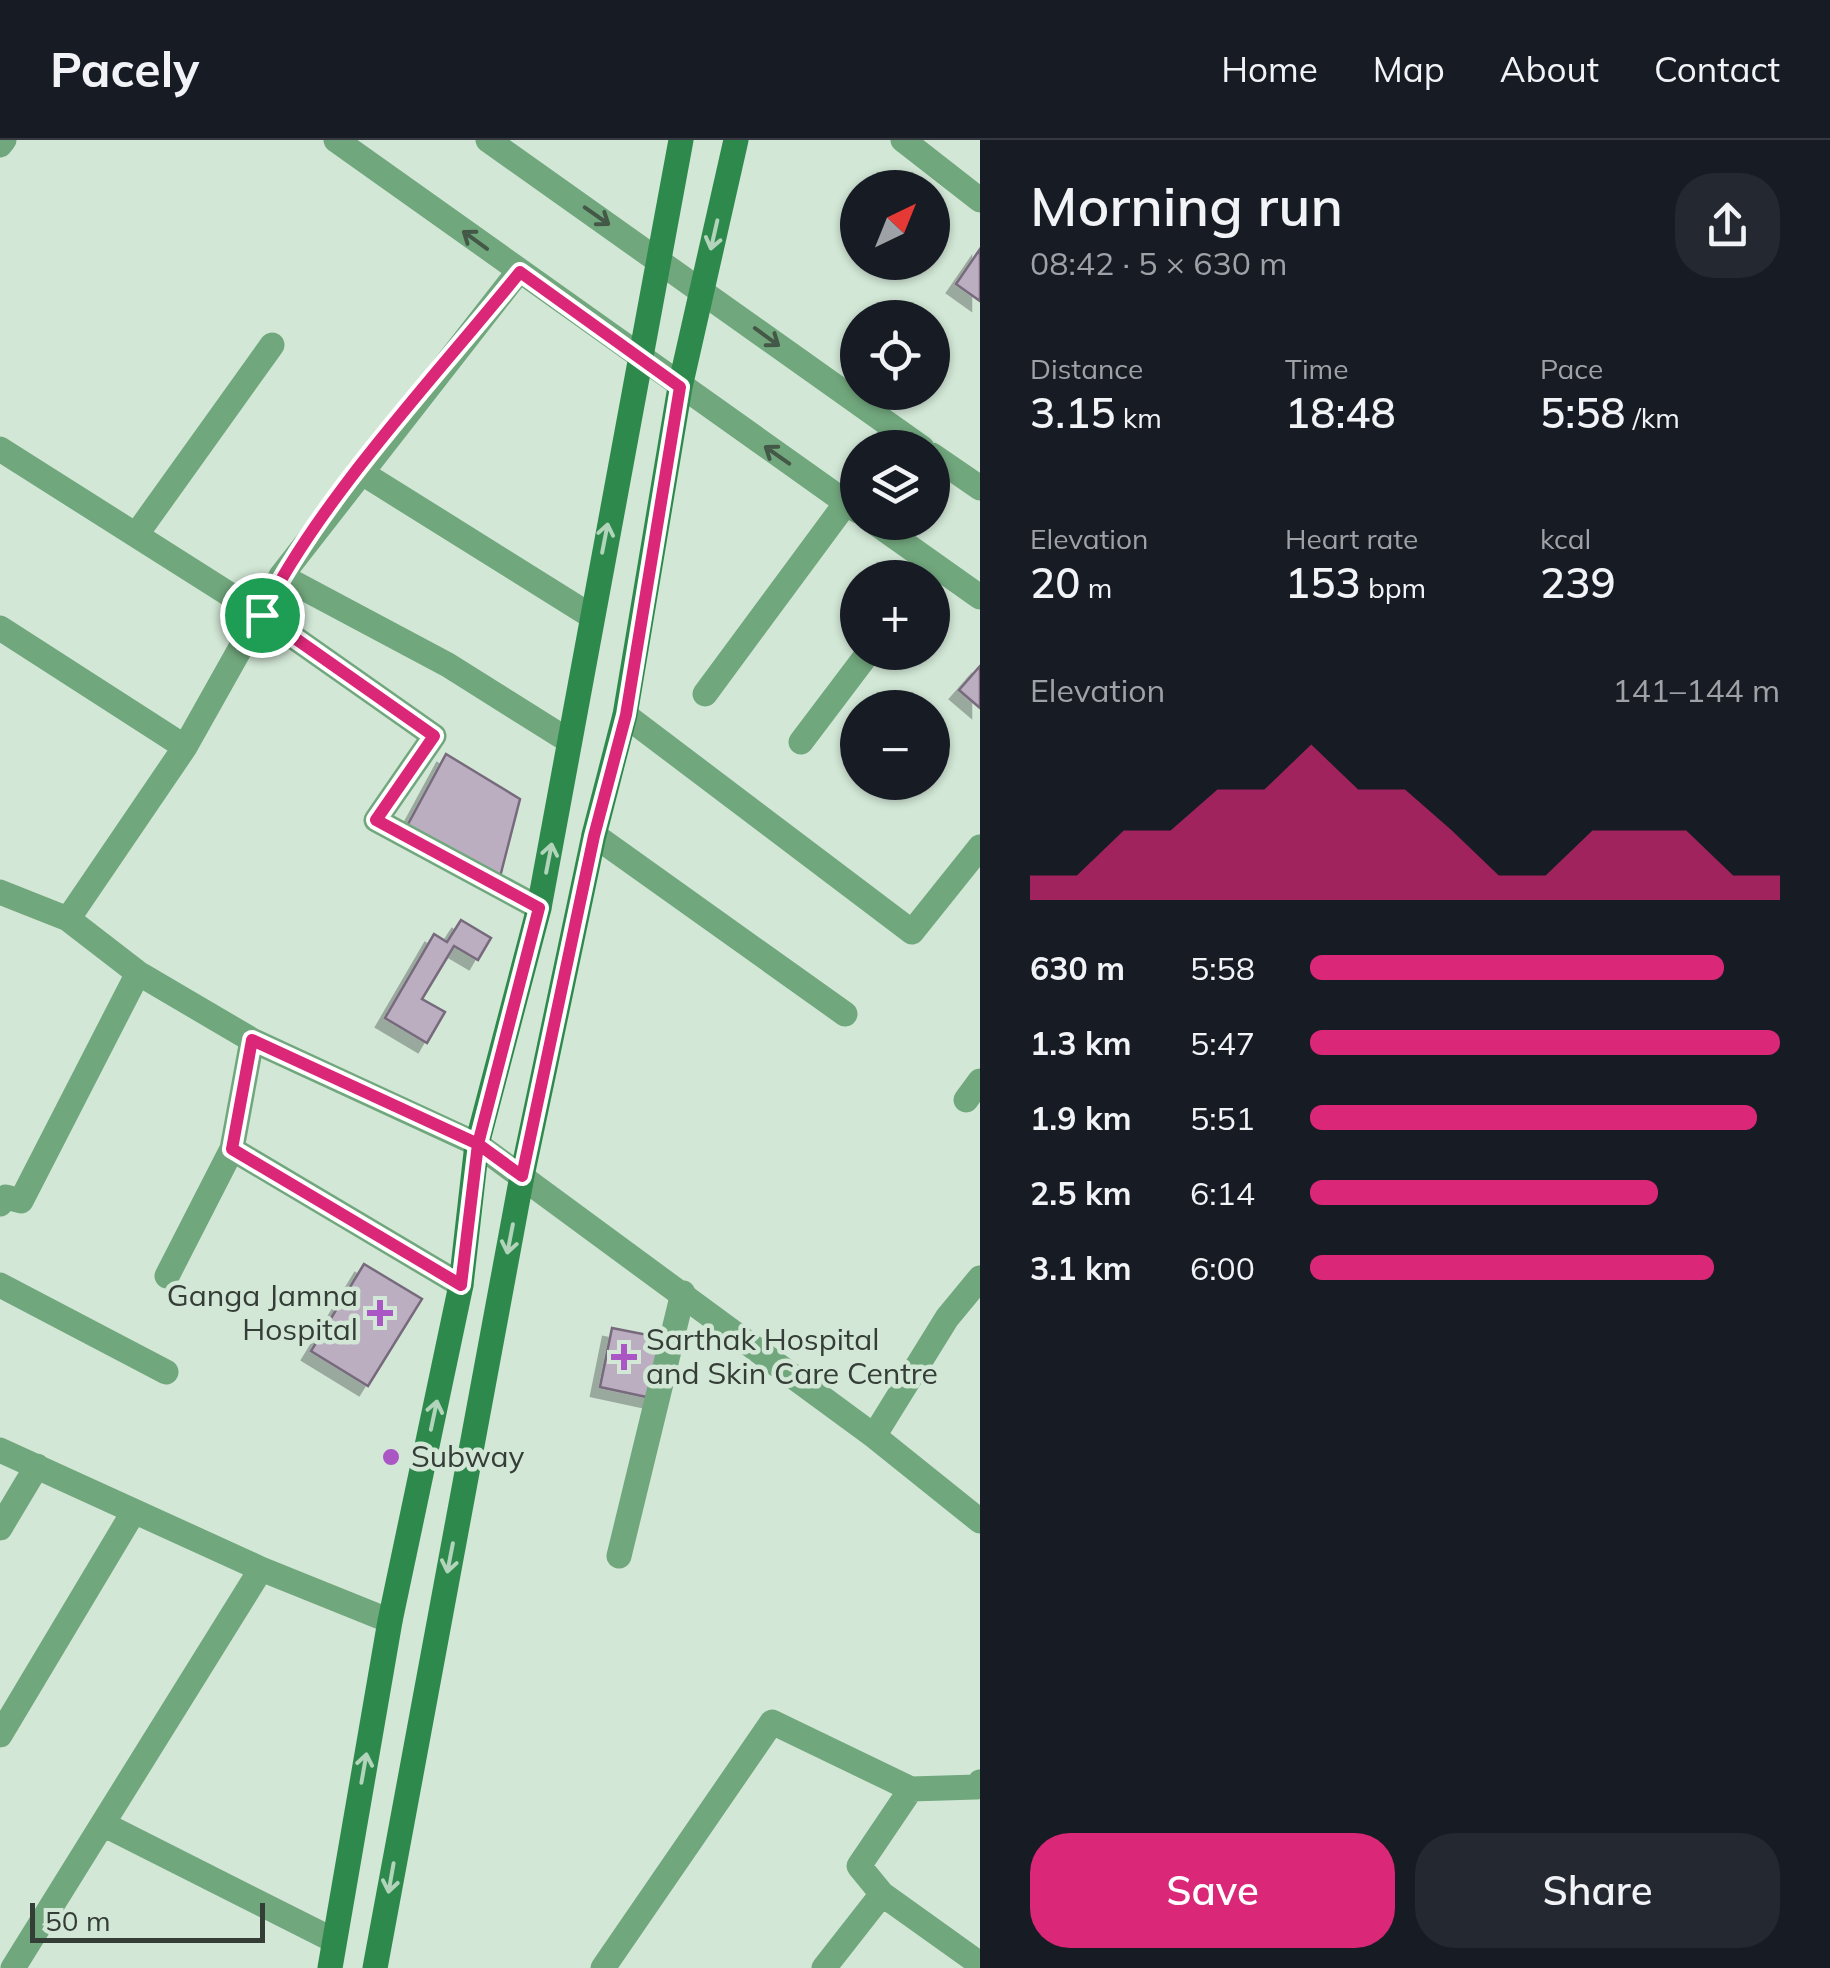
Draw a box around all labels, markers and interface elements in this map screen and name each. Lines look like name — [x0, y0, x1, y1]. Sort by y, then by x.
text: Pacely — [50, 39, 199, 99]
text: Home — [1221, 47, 1318, 91]
text: Map — [1373, 47, 1445, 91]
text: About — [1500, 47, 1599, 91]
text: Contact — [1654, 47, 1780, 91]
north arrow — [840, 170, 950, 280]
map controls — [840, 170, 950, 800]
text: Morning run — [1030, 171, 1343, 240]
button: share — [1675, 173, 1780, 278]
one-way arrow — [582, 205, 610, 226]
one-way arrow — [704, 218, 722, 250]
one-way arrow — [462, 230, 490, 251]
text: 08:42 · 5 × 630 m — [1030, 243, 1287, 283]
button: locate — [840, 300, 950, 410]
one-way arrow — [753, 326, 780, 347]
text: Distance — [1030, 351, 1143, 386]
text: Time — [1285, 351, 1348, 386]
text: Pace — [1540, 351, 1603, 386]
text: 3.15 — [1030, 386, 1116, 439]
text: 18:48 — [1285, 386, 1396, 439]
text: 5:58 — [1540, 386, 1626, 439]
text: km — [1116, 400, 1162, 435]
text: /km — [1626, 400, 1680, 435]
button: layers — [840, 430, 950, 540]
one-way arrow — [764, 445, 792, 466]
text: Elevation — [1030, 521, 1148, 556]
text: Heart rate — [1285, 521, 1418, 556]
text: kcal — [1540, 521, 1591, 556]
one-way arrow — [597, 523, 616, 555]
text: 20 — [1030, 556, 1080, 609]
text: 153 — [1285, 556, 1361, 609]
text: 239 — [1540, 556, 1616, 609]
button: + — [840, 560, 950, 670]
text: m — [1080, 570, 1112, 605]
text: bpm — [1361, 570, 1426, 605]
pin — [220, 573, 305, 658]
icon: arrive — [235, 588, 290, 643]
text: Elevation — [1030, 670, 1165, 710]
text: 141–144 m — [1612, 670, 1780, 710]
button: − — [840, 690, 950, 800]
one-way arrow — [541, 843, 560, 875]
text: 630 m — [1030, 948, 1125, 988]
text: 5:58 — [1190, 948, 1255, 988]
text: 1.3 km — [1030, 1023, 1132, 1063]
text: 5:47 — [1190, 1023, 1255, 1063]
text: 1.9 km — [1030, 1098, 1132, 1138]
text: 5:51 — [1190, 1098, 1255, 1138]
text: 2.5 km — [1030, 1173, 1132, 1213]
text: 6:14 — [1190, 1173, 1255, 1213]
one-way arrow — [500, 1222, 519, 1255]
text: 3.1 km — [1030, 1248, 1132, 1288]
text: 6:00 — [1190, 1248, 1255, 1288]
place label: Ganga Jamna Hospital — [167, 1276, 358, 1348]
marker: Ganga Jamna Hospital — [367, 1300, 393, 1326]
place label: Sarthak Hospital and Skin Care Centre — [646, 1320, 938, 1392]
marker: Sarthak Hospital and Skin Care Centre — [611, 1344, 637, 1370]
one-way arrow — [425, 1400, 444, 1432]
place label: Subway — [411, 1437, 524, 1475]
marker: Subway — [380, 1446, 402, 1468]
one-way arrow — [439, 1542, 458, 1574]
one-way arrow — [355, 1753, 374, 1785]
button: Save — [1030, 1833, 1395, 1948]
button: Share — [1415, 1833, 1780, 1948]
one-way arrow — [381, 1861, 400, 1894]
scale bar — [30, 1898, 265, 1942]
text: 50 m — [45, 1903, 111, 1938]

